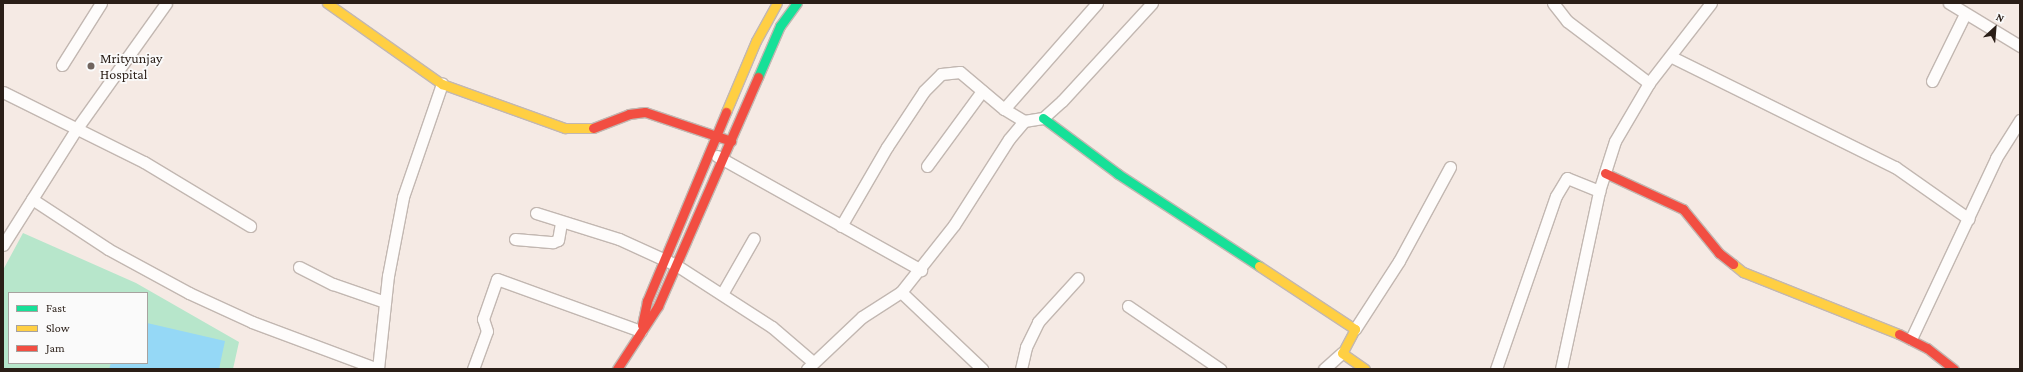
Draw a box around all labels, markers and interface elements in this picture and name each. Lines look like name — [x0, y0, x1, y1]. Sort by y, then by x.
north arrow — [1975, 8, 2015, 48]
text: N — [1994, 10, 2006, 24]
place label: Mrityunjay Hospital — [100, 50, 163, 82]
marker: Mrityunjay Hospital — [85, 60, 97, 72]
legend — [8, 292, 148, 364]
text: Fast — [46, 301, 66, 315]
text: Slow — [46, 321, 70, 335]
text: Jam — [46, 341, 65, 355]

